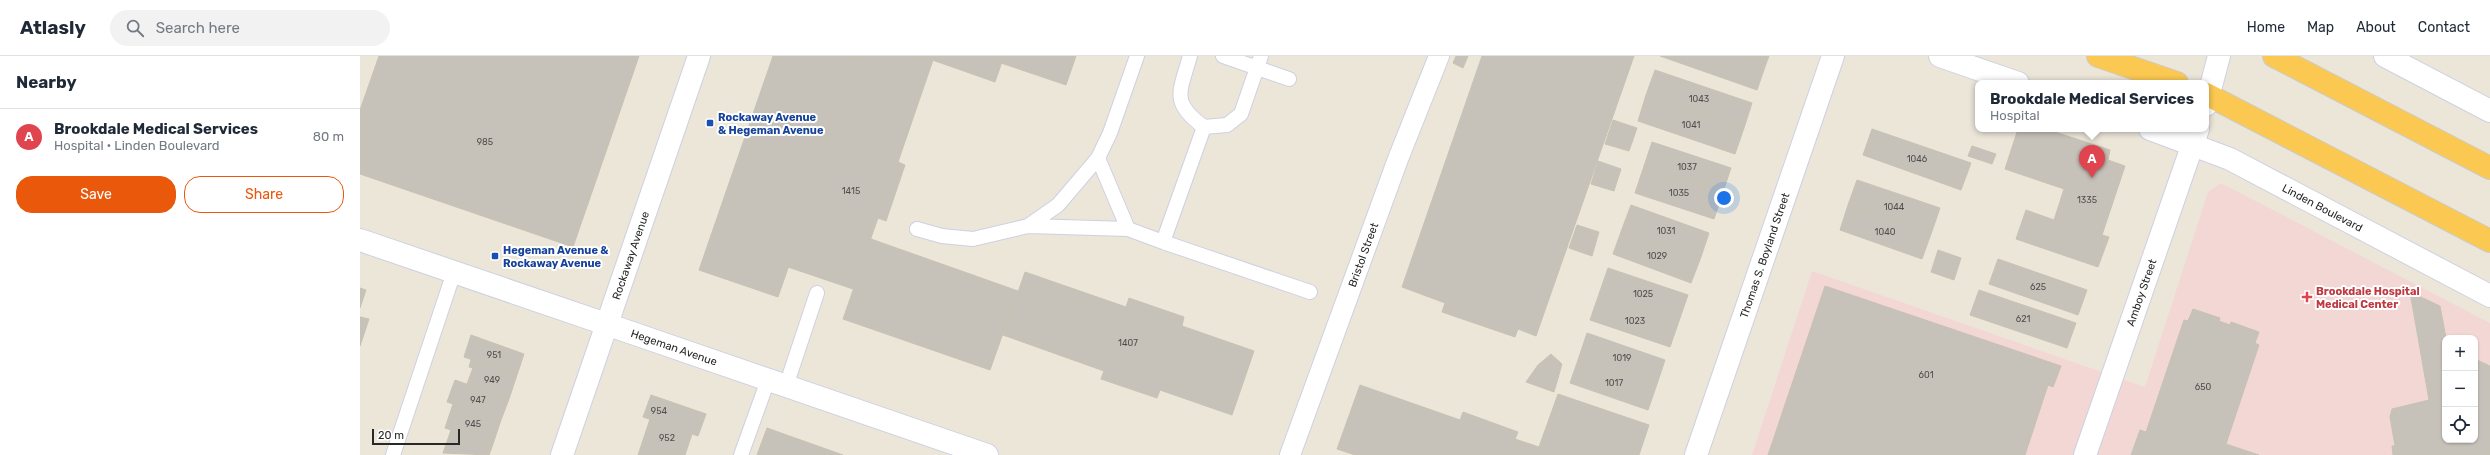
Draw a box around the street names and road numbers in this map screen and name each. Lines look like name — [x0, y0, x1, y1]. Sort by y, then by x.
street label: Linden Boulevard — [2280, 182, 2365, 235]
street label: Thomas S. Boyland Street — [1737, 191, 1793, 320]
street label: Rockaway Avenue — [610, 210, 652, 301]
street label: Bristol Street — [1346, 220, 1381, 289]
street label: Amboy Street — [2124, 257, 2160, 328]
street label: Hegeman Avenue — [629, 327, 719, 369]

